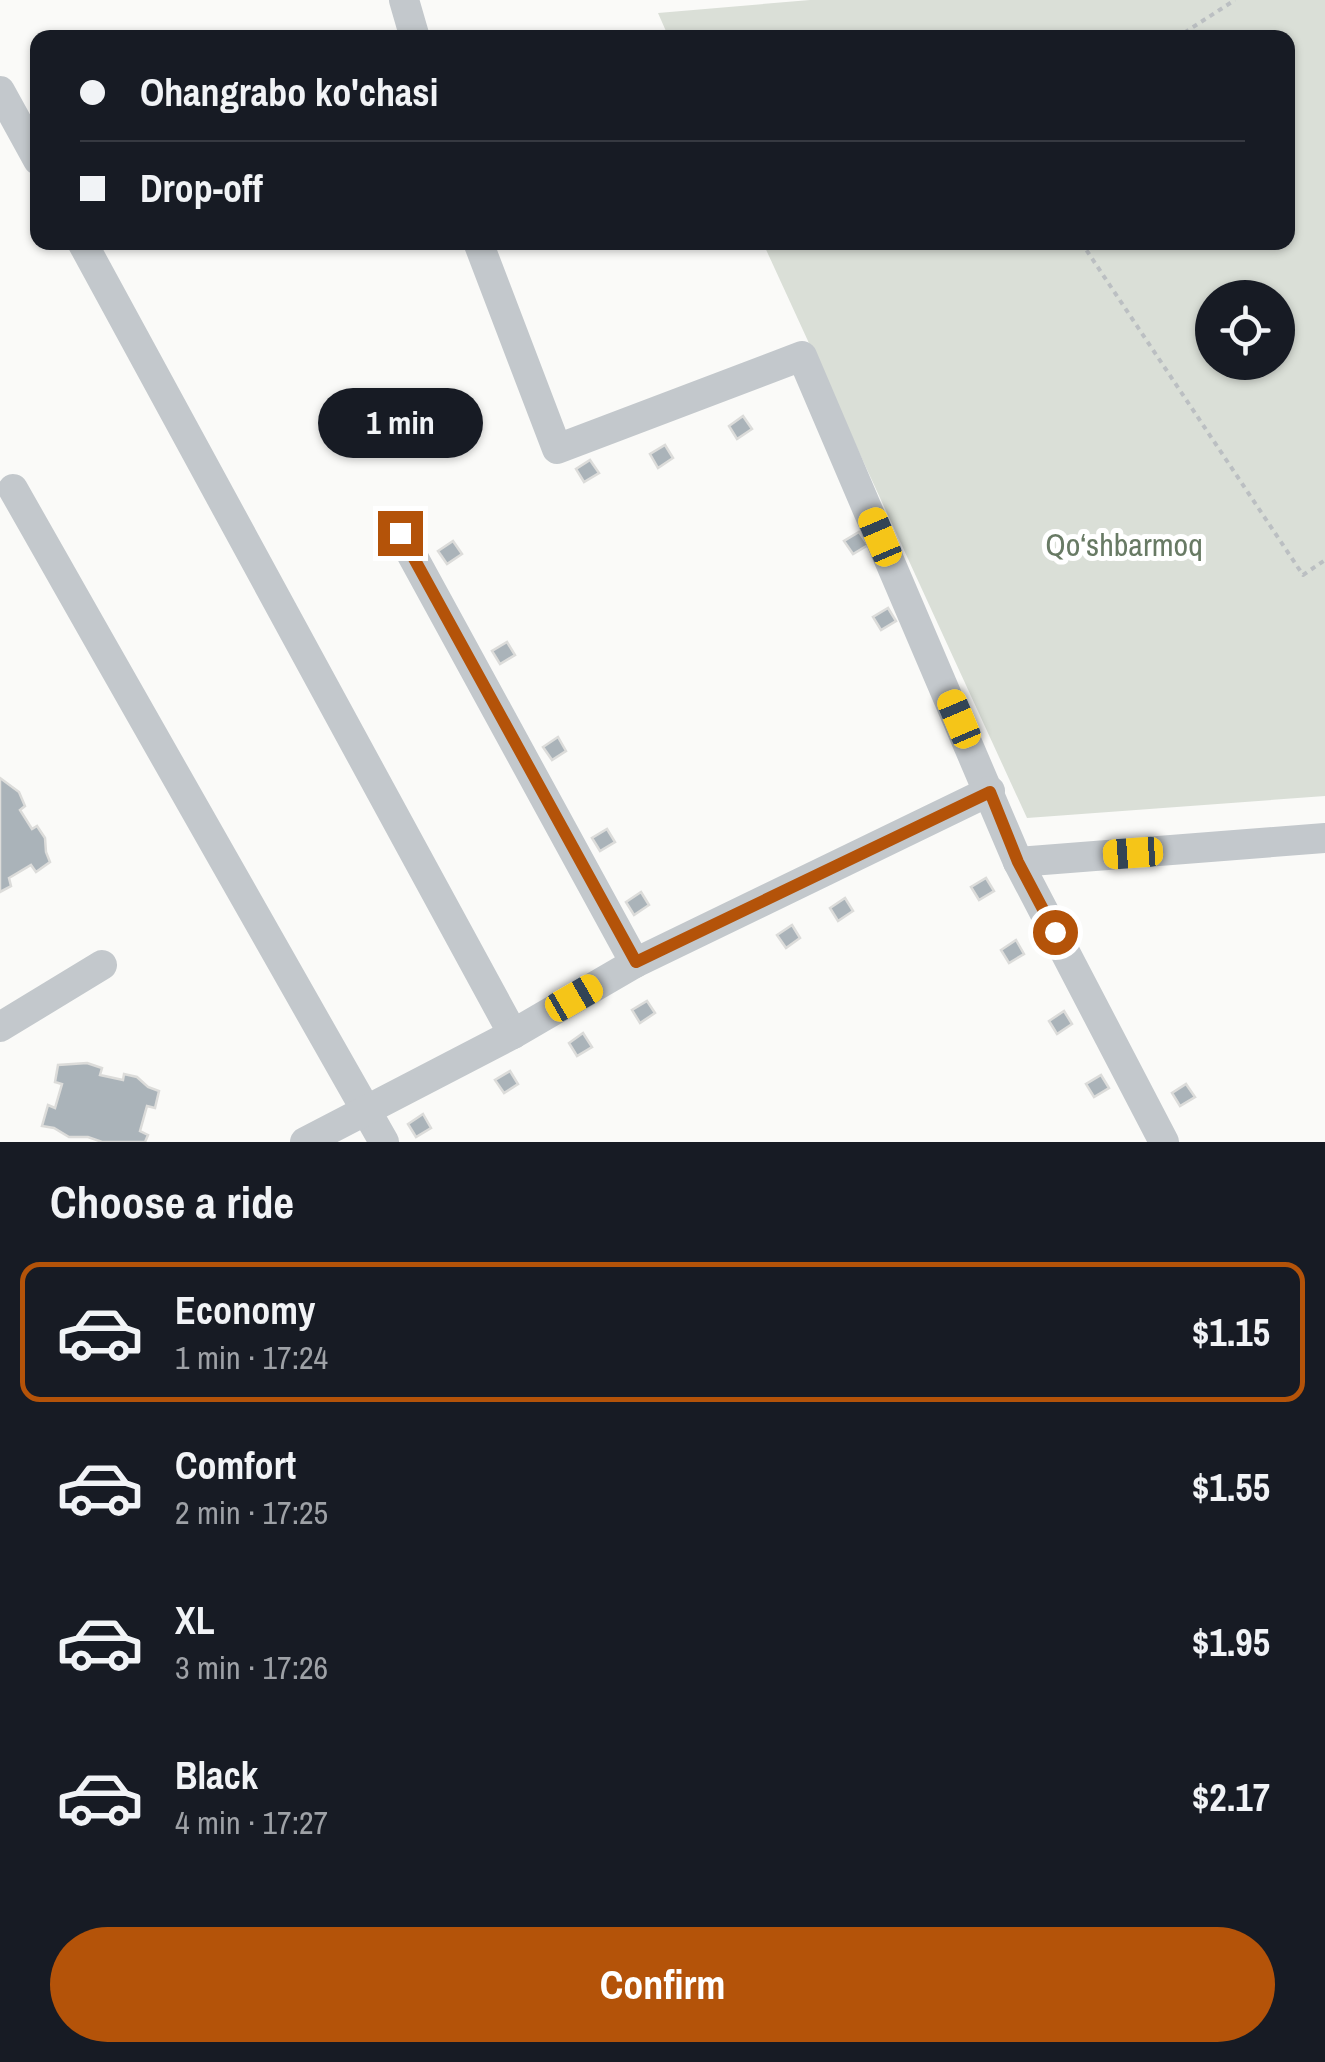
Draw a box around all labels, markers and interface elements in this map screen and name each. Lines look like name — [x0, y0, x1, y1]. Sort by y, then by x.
text: Ohangrabo ko'chasi — [140, 67, 438, 118]
text: Drop-off — [140, 163, 263, 214]
map controls — [1195, 280, 1295, 380]
button: locate — [1195, 280, 1295, 380]
callout: 1 min — [318, 388, 482, 458]
text: 1 min — [366, 401, 435, 444]
car — [854, 504, 906, 570]
route end — [378, 511, 423, 556]
park label: Qo‘shbarmoq — [1045, 523, 1203, 566]
car — [933, 686, 985, 752]
car — [1102, 836, 1164, 870]
route start — [1033, 910, 1078, 955]
car — [541, 970, 607, 1026]
text: Choose a ride — [50, 1171, 294, 1232]
text: Economy — [175, 1285, 315, 1336]
icon: car — [55, 1287, 145, 1377]
text: $1.15 — [1192, 1307, 1270, 1358]
text: 1 min · 17:24 — [175, 1336, 328, 1379]
text: Comfort — [175, 1440, 296, 1491]
icon: car — [55, 1442, 145, 1532]
text: $1.55 — [1192, 1462, 1270, 1513]
text: 2 min · 17:25 — [175, 1491, 328, 1534]
text: XL — [175, 1595, 215, 1646]
icon: car — [55, 1597, 145, 1687]
text: $1.95 — [1192, 1617, 1270, 1668]
text: 3 min · 17:26 — [175, 1646, 328, 1689]
text: Black — [175, 1750, 258, 1801]
icon: car — [55, 1752, 145, 1842]
text: $2.17 — [1192, 1772, 1270, 1823]
text: 4 min · 17:27 — [175, 1801, 328, 1844]
button: Confirm — [50, 1927, 1275, 2042]

